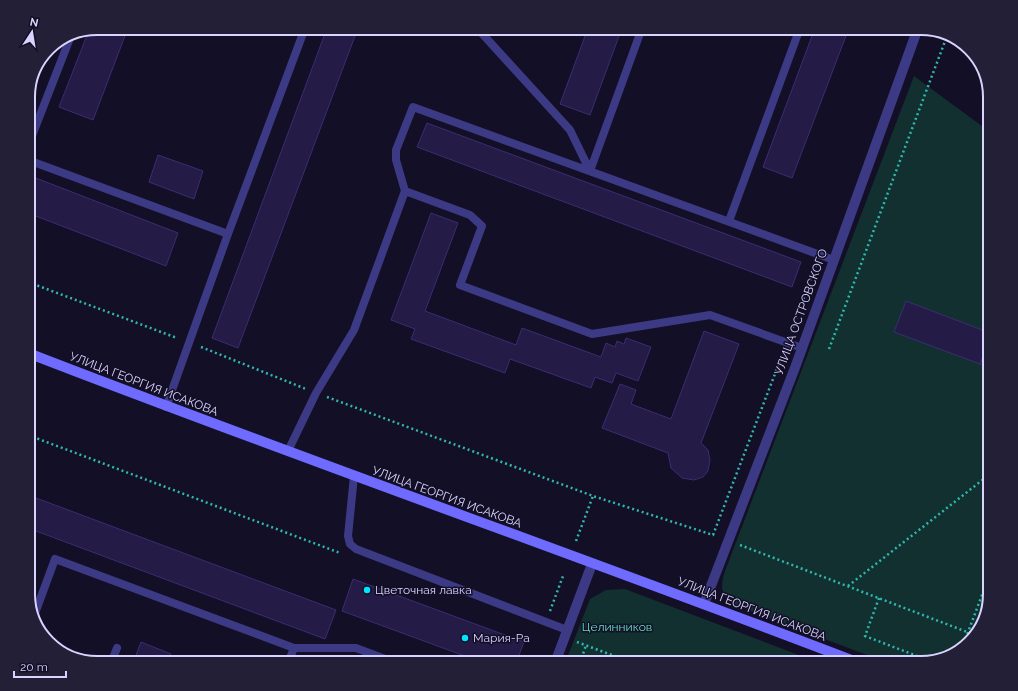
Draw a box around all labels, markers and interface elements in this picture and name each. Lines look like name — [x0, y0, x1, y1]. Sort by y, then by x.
north arrow — [12, 12, 52, 52]
text: N — [29, 15, 39, 30]
street label: УЛИЦА ОСТРОВСКОГО — [772, 247, 830, 377]
street label: УЛИЦА ГЕОРГИЯ ИСАКОВА — [68, 349, 220, 419]
street label: УЛИЦА ГЕОРГИЯ ИСАКОВА — [370, 463, 524, 531]
street label: УЛИЦА ГЕОРГИЯ ИСАКОВА — [676, 574, 828, 644]
place label: Цветочная лавка — [375, 583, 472, 597]
marker: Цветочная лавка — [362, 585, 372, 595]
park label: Целинников — [582, 620, 652, 634]
place label: Мария-Ра — [473, 631, 530, 645]
marker: Мария-Ра — [460, 633, 470, 643]
scale bar — [14, 653, 66, 679]
text: 20 m — [20, 660, 48, 674]

